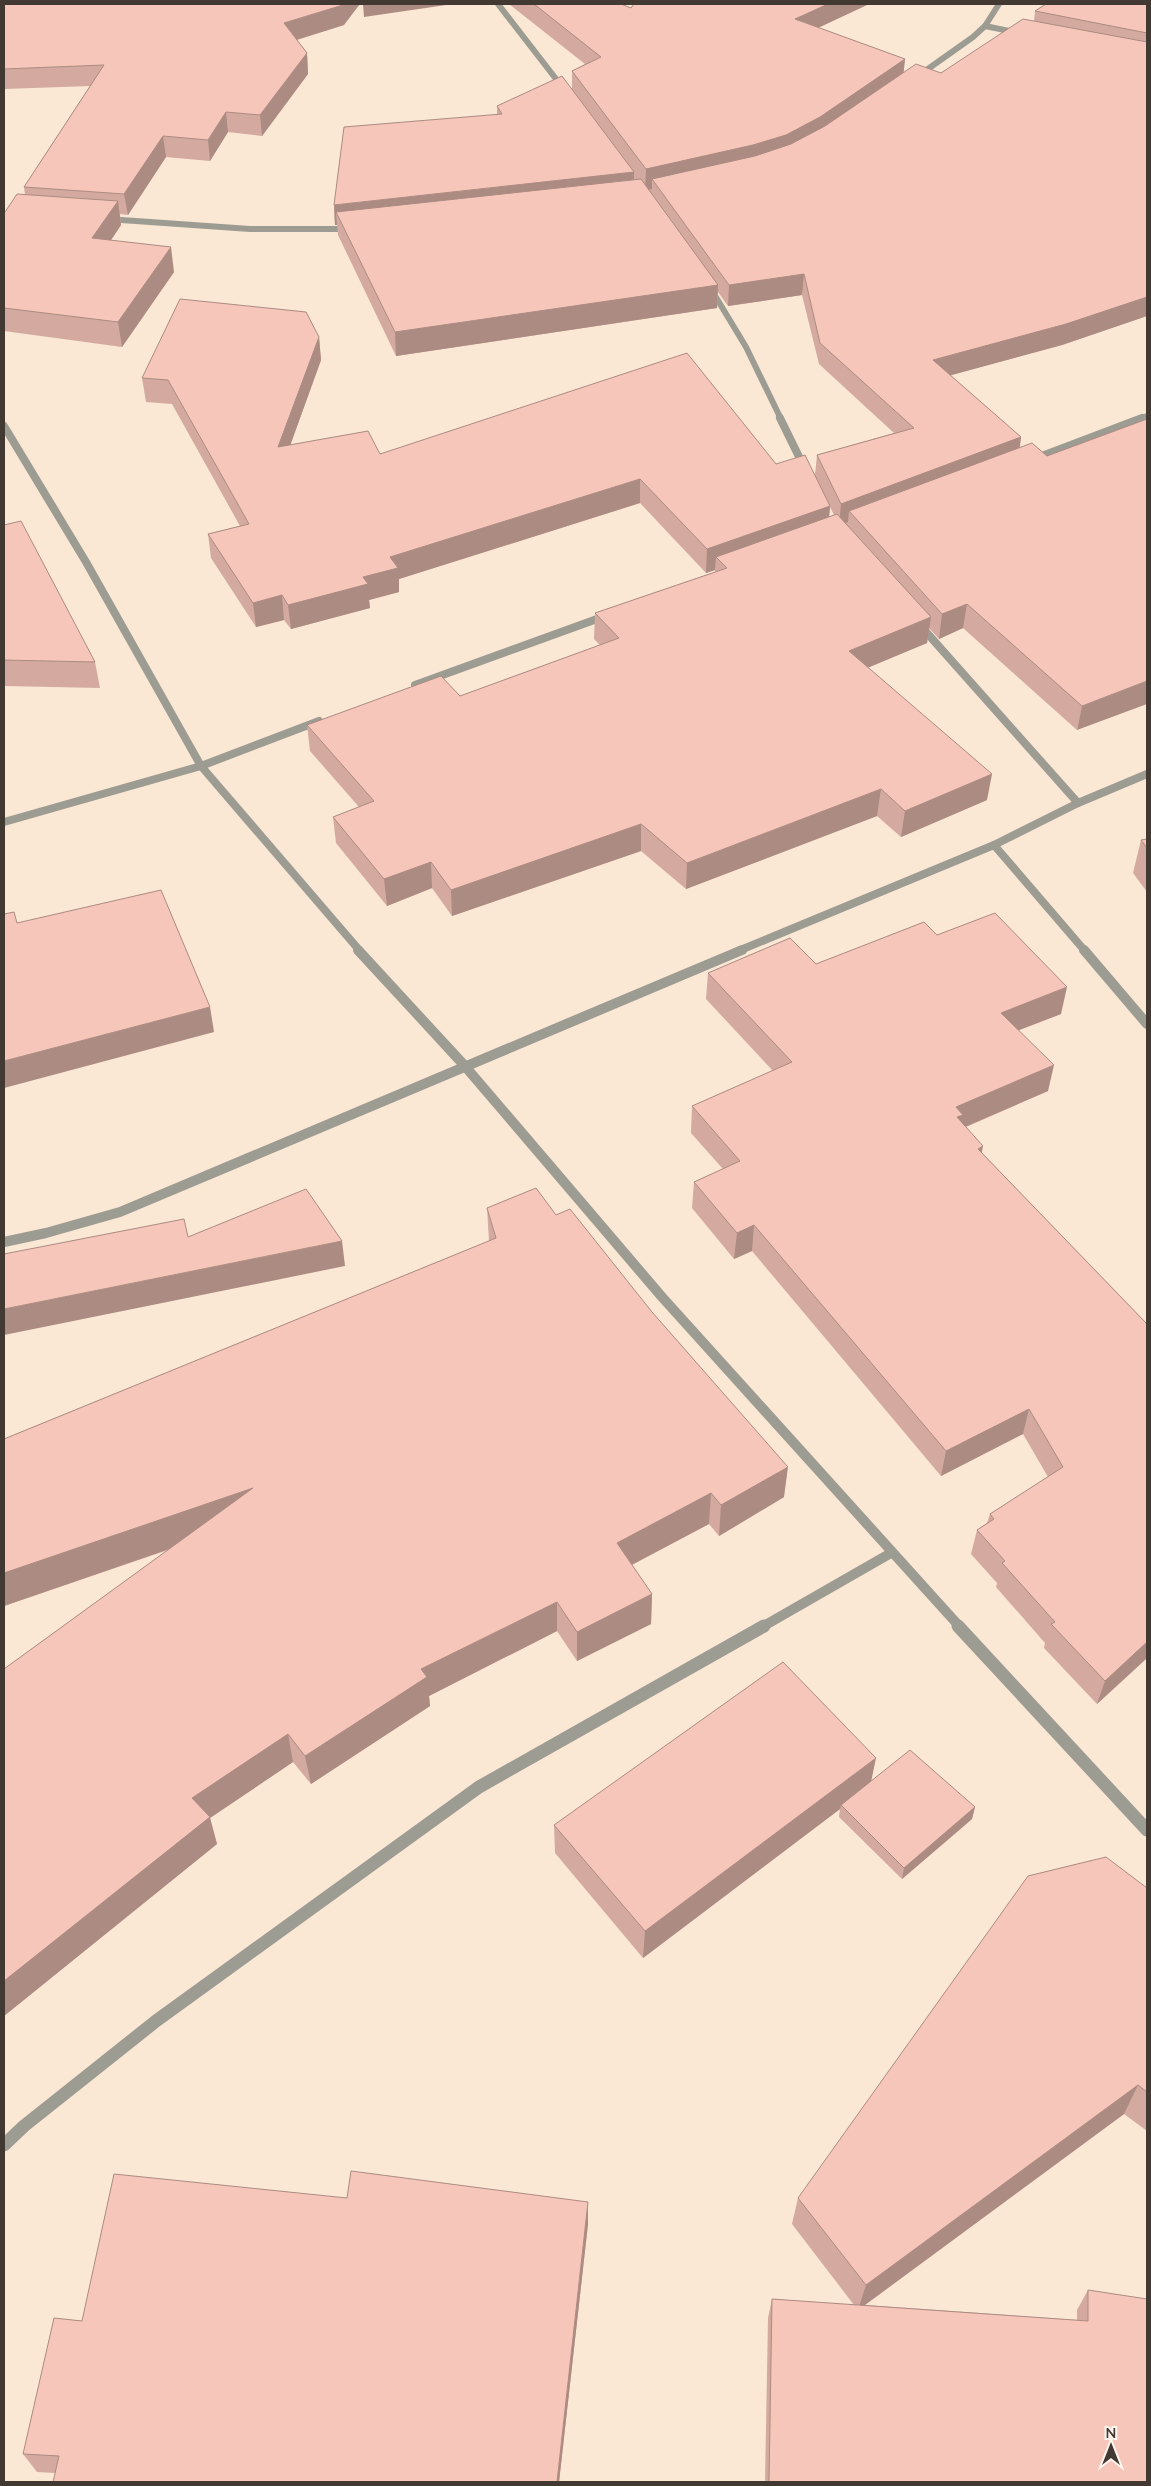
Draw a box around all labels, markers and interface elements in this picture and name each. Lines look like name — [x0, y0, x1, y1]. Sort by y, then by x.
north arrow — [1086, 2421, 1136, 2471]
text: N — [1106, 2424, 1116, 2441]

